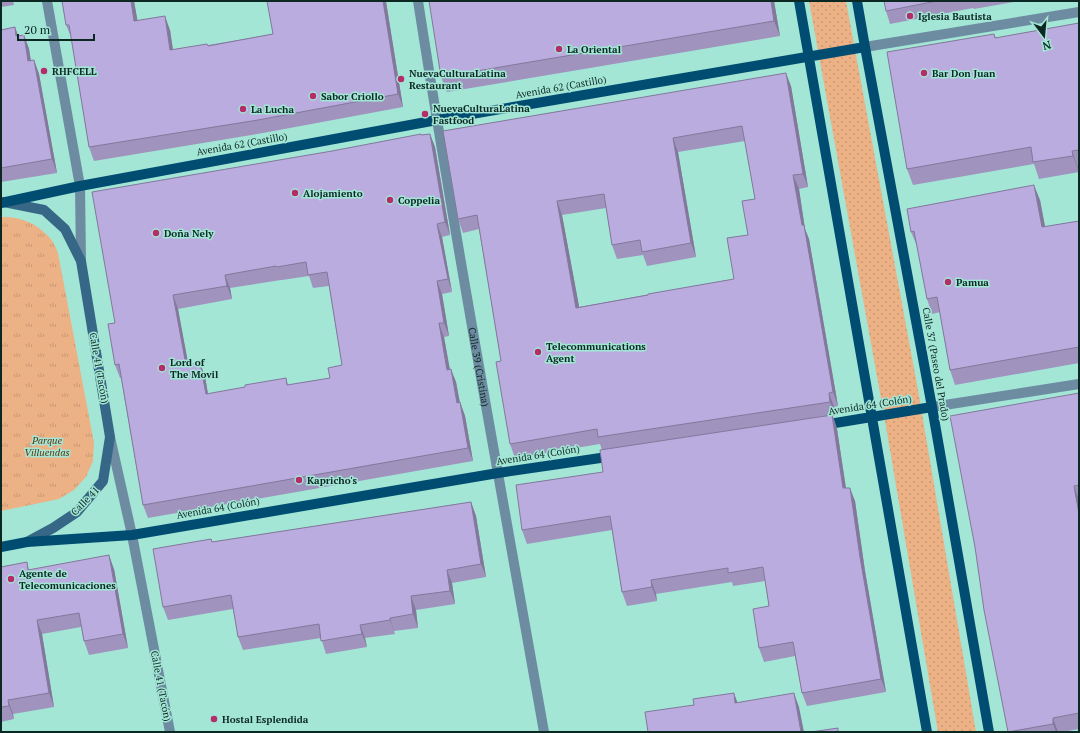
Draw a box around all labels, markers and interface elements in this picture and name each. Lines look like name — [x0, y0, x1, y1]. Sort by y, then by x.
place label: Iglesia Bautista — [918, 10, 992, 23]
marker: Iglesia Bautista — [905, 11, 915, 21]
scale bar — [18, 16, 94, 42]
north arrow — [1024, 16, 1064, 56]
text: 20 m — [24, 22, 51, 37]
text: N — [1040, 38, 1053, 54]
place label: La Oriental — [567, 43, 622, 56]
marker: La Oriental — [554, 44, 564, 54]
place label: RHFCELL — [52, 65, 97, 78]
marker: RHFCELL — [39, 66, 49, 76]
place label: NuevaCulturaLatina Restaurant — [409, 67, 506, 92]
place label: Bar Don Juan — [932, 67, 996, 80]
marker: Bar Don Juan — [919, 68, 929, 78]
street label: Avenida 62 (Castillo) — [515, 73, 607, 101]
marker: NuevaCulturaLatina Restaurant — [396, 74, 406, 84]
place label: Sabor Criollo — [321, 90, 384, 103]
marker: Sabor Criollo — [308, 91, 318, 101]
place label: NuevaCulturaLatina Fastfood — [433, 102, 530, 127]
place label: La Lucha — [251, 103, 294, 116]
marker: La Lucha — [238, 104, 248, 114]
marker: NuevaCulturaLatina Fastfood — [420, 109, 430, 119]
street label: Avenida 62 (Castillo) — [196, 130, 288, 158]
place label: Alojamiento — [303, 187, 363, 200]
marker: Alojamiento — [290, 188, 300, 198]
place label: Coppelia — [398, 194, 440, 207]
marker: Coppelia — [385, 195, 395, 205]
place label: Doña Nely — [164, 227, 214, 240]
marker: Doña Nely — [151, 228, 161, 238]
place label: Pamua — [956, 276, 989, 289]
marker: Pamua — [943, 277, 953, 287]
street label: Calle 37 (Paseo del Prado) — [920, 306, 952, 422]
street label: Calle 39 (Cristina) — [466, 326, 493, 408]
street label: Calle 41 (Tacón) — [86, 332, 112, 404]
place label: Telecommunications Agent — [546, 340, 646, 365]
marker: Telecommunications Agent — [533, 347, 543, 357]
place label: Lord of The Movil — [170, 356, 219, 381]
marker: Lord of The Movil — [157, 363, 167, 373]
street label: Avenida 64 (Colón) — [827, 392, 913, 418]
park label: Parque Villuendas — [24, 434, 70, 459]
street label: Avenida 64 (Colón) — [495, 442, 581, 468]
place label: Kapricho's — [307, 474, 357, 487]
marker: Kapricho's — [294, 475, 304, 485]
street label: Calle 41 — [68, 484, 102, 518]
street label: Avenida 64 (Colón) — [175, 494, 261, 522]
place label: Agente de Telecomunicaciones — [19, 567, 116, 592]
marker: Agente de Telecomunicaciones — [6, 574, 16, 584]
street label: Calle 41 (Tacón) — [148, 650, 174, 722]
place label: Hostal Esplendida — [222, 713, 309, 726]
marker: Hostal Esplendida — [209, 714, 219, 724]

